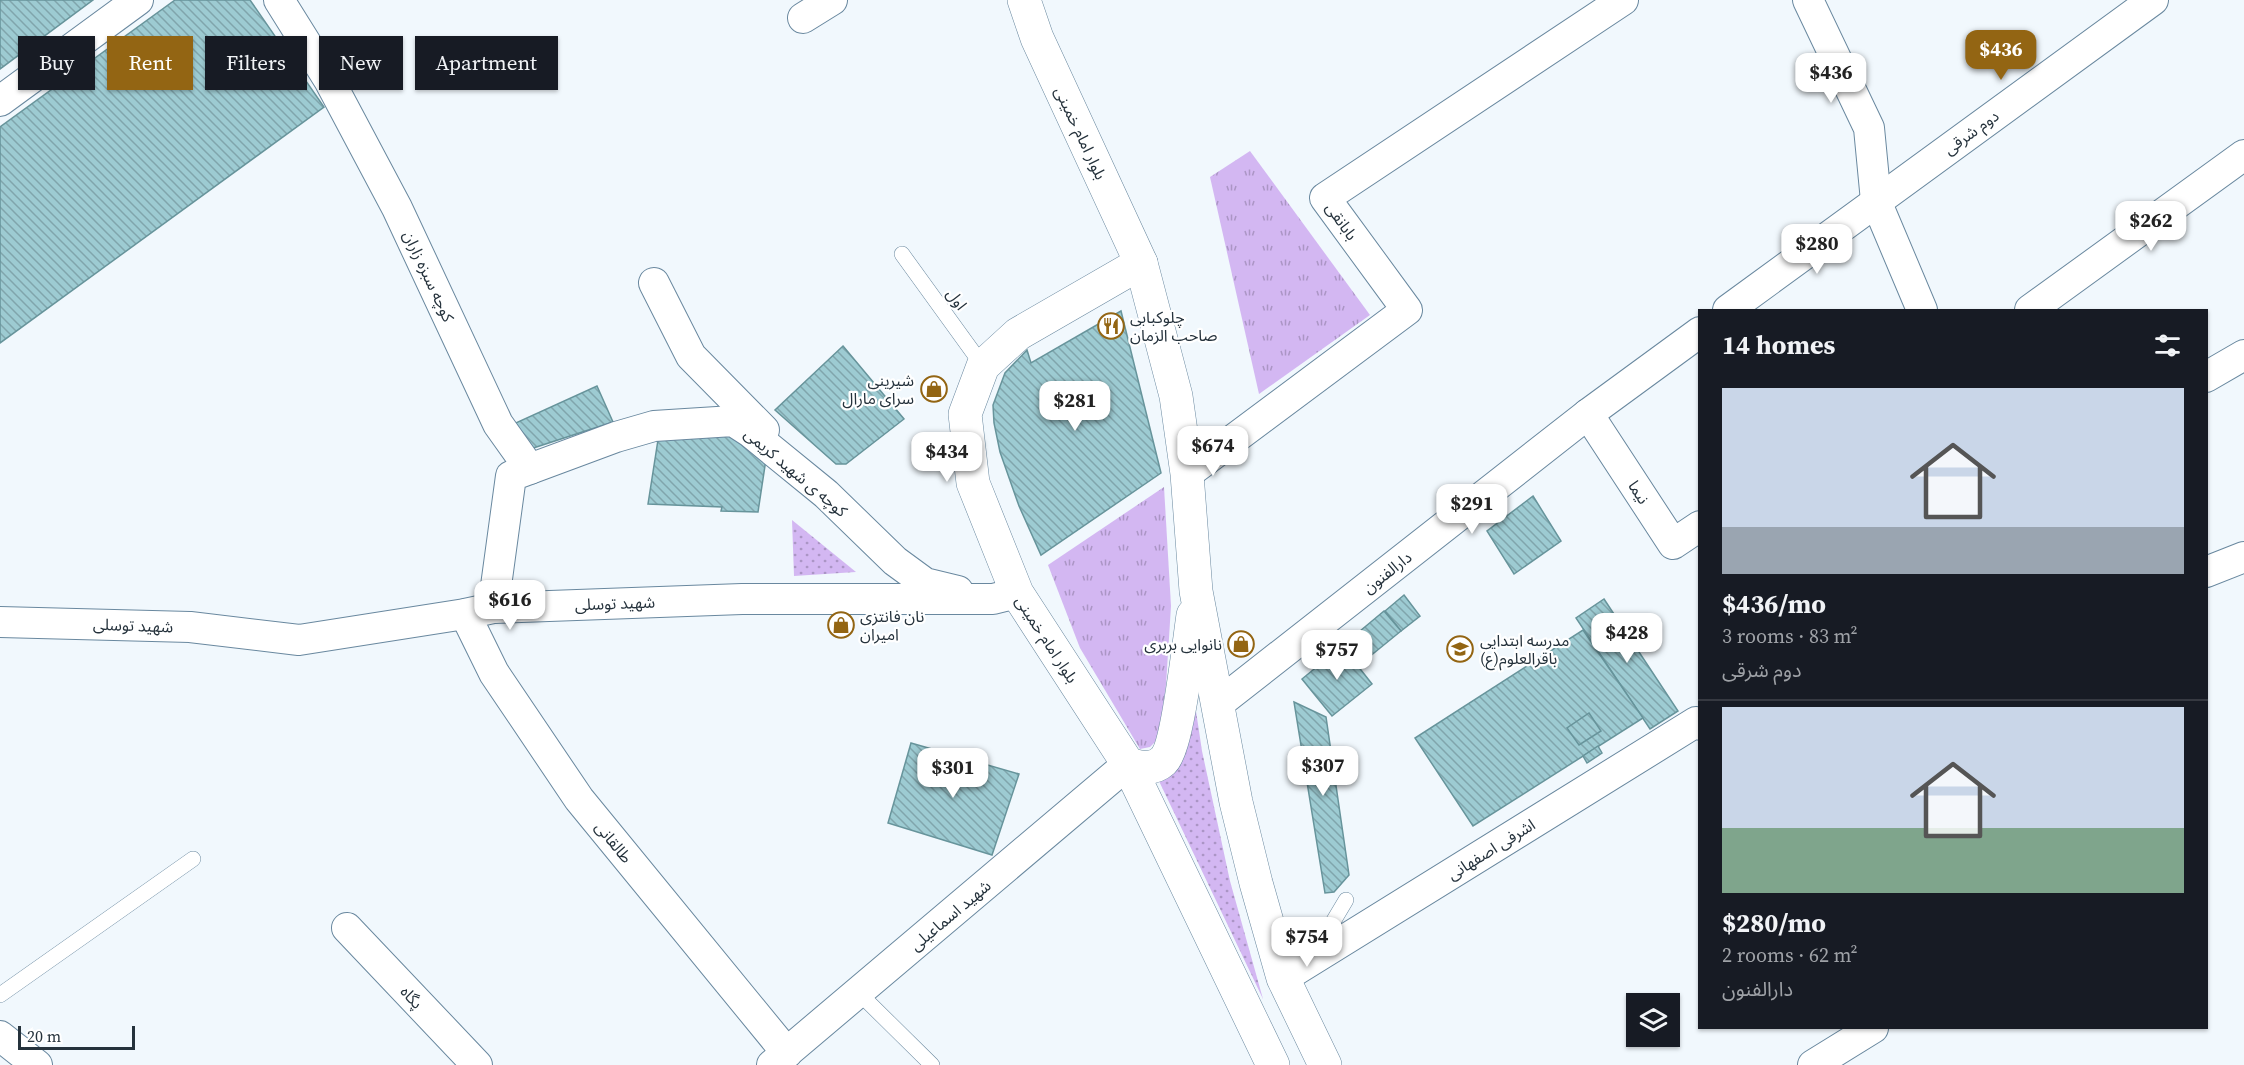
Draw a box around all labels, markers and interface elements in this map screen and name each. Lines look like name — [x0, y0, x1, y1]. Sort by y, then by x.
pin: $436 — [1965, 30, 2037, 81]
text: $436 — [1979, 35, 2023, 63]
chip: Buy — [18, 36, 95, 90]
chip: Rent — [107, 36, 193, 90]
chip: Filters — [205, 36, 307, 90]
chip: New — [319, 36, 403, 90]
chip: Apartment — [415, 36, 558, 90]
pin: $436 — [1795, 53, 1867, 104]
text: $436 — [1809, 58, 1853, 86]
street label: بلوار امام خمینی — [1048, 83, 1112, 184]
street label: دوم شرقی — [1939, 104, 2004, 161]
street label: بابانقی — [1321, 198, 1363, 244]
pin: $262 — [2115, 201, 2187, 252]
text: $262 — [2129, 206, 2173, 234]
pin: $280 — [1781, 224, 1853, 275]
street label: کوچه سبزه زاران — [398, 227, 460, 326]
text: $280 — [1795, 229, 1839, 257]
street label: اول — [942, 284, 972, 314]
place label: چلوکبابی صاحب الزمان — [1130, 306, 1217, 346]
restaurant icon: چلوکبابی صاحب الزمان — [1096, 311, 1126, 341]
text: 14 homes — [1722, 327, 1835, 363]
icon: filters — [2151, 329, 2184, 362]
place label: شیرینی سرای مارال — [842, 369, 914, 409]
shop icon: شیرینی سرای مارال — [919, 374, 949, 404]
pin: $281 — [1039, 381, 1111, 432]
text: $281 — [1053, 386, 1097, 414]
street label: کوچه ی شهید کریمی — [740, 422, 852, 522]
pin: $674 — [1177, 426, 1249, 477]
icon: home — [1899, 427, 2007, 535]
text: $674 — [1191, 431, 1235, 459]
pin: $434 — [911, 432, 983, 483]
text: $434 — [925, 437, 969, 465]
street label: نیما — [1623, 476, 1655, 508]
pin: $291 — [1436, 484, 1508, 535]
text: $291 — [1450, 489, 1494, 517]
street label: دارالفنون — [1358, 546, 1416, 598]
pin: $616 — [474, 580, 546, 631]
text: $616 — [488, 585, 532, 613]
text: $436/mo — [1722, 586, 1826, 622]
street label: شهید توسلی — [574, 591, 656, 615]
street label: بلوار امام خمینی — [1009, 591, 1084, 688]
place label: نان فانتزی امیران — [860, 605, 924, 645]
shop icon: نان فانتزی امیران — [826, 610, 856, 640]
street label: شهید توسلی — [92, 613, 174, 637]
pin: $428 — [1591, 613, 1663, 664]
text: $428 — [1605, 618, 1649, 646]
text: 3 rooms · 83 m² — [1722, 622, 1858, 650]
shop icon: نانوایی بربری — [1226, 629, 1256, 659]
place label: مدرسه ابتدایی باقرالعلوم(ع) — [1480, 629, 1569, 671]
pin: $757 — [1301, 630, 1373, 681]
place label: نانوایی بربری — [1144, 633, 1222, 655]
school or university icon: مدرسه ابتدایی باقرالعلوم(ع) — [1445, 634, 1475, 664]
text: $757 — [1315, 635, 1359, 663]
text: دوم شرقی — [1722, 656, 1801, 684]
pin: $307 — [1287, 746, 1359, 797]
icon: home — [1899, 746, 2007, 854]
pin: $301 — [917, 748, 989, 799]
text: $307 — [1301, 751, 1345, 779]
text: $301 — [931, 753, 975, 781]
street label: اشرفی اصفهانی — [1443, 813, 1539, 885]
street label: طالقانی — [590, 816, 638, 868]
street label: شهید اسماعیلی — [905, 875, 995, 955]
text: $280/mo — [1722, 905, 1826, 941]
pin: $754 — [1271, 917, 1343, 968]
text: $754 — [1285, 922, 1329, 950]
text: 2 rooms · 62 m² — [1722, 941, 1858, 969]
text: دارالفنون — [1722, 975, 1793, 1003]
street label: پگاه — [396, 981, 428, 1013]
map controls — [1626, 993, 1680, 1047]
button: layers — [1626, 993, 1680, 1047]
scale bar — [18, 1023, 135, 1050]
text: 20 m — [27, 1025, 61, 1047]

